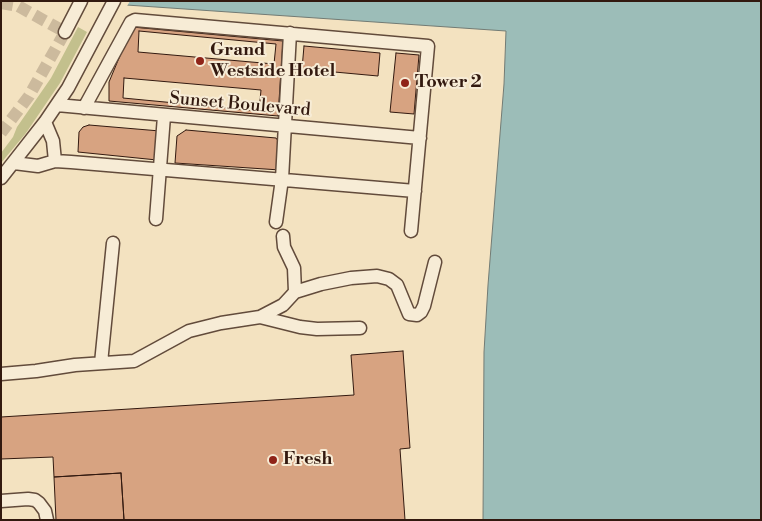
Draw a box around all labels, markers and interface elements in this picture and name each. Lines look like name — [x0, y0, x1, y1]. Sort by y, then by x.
place label: Grand Westside Hotel — [210, 40, 335, 82]
marker: Grand Westside Hotel — [194, 55, 206, 67]
place label: Tower 2 — [415, 72, 482, 94]
marker: Tower 2 — [399, 77, 411, 89]
street label: Sunset Boulevard — [169, 88, 311, 122]
place label: Fresh — [283, 449, 332, 471]
marker: Fresh — [267, 454, 279, 466]

